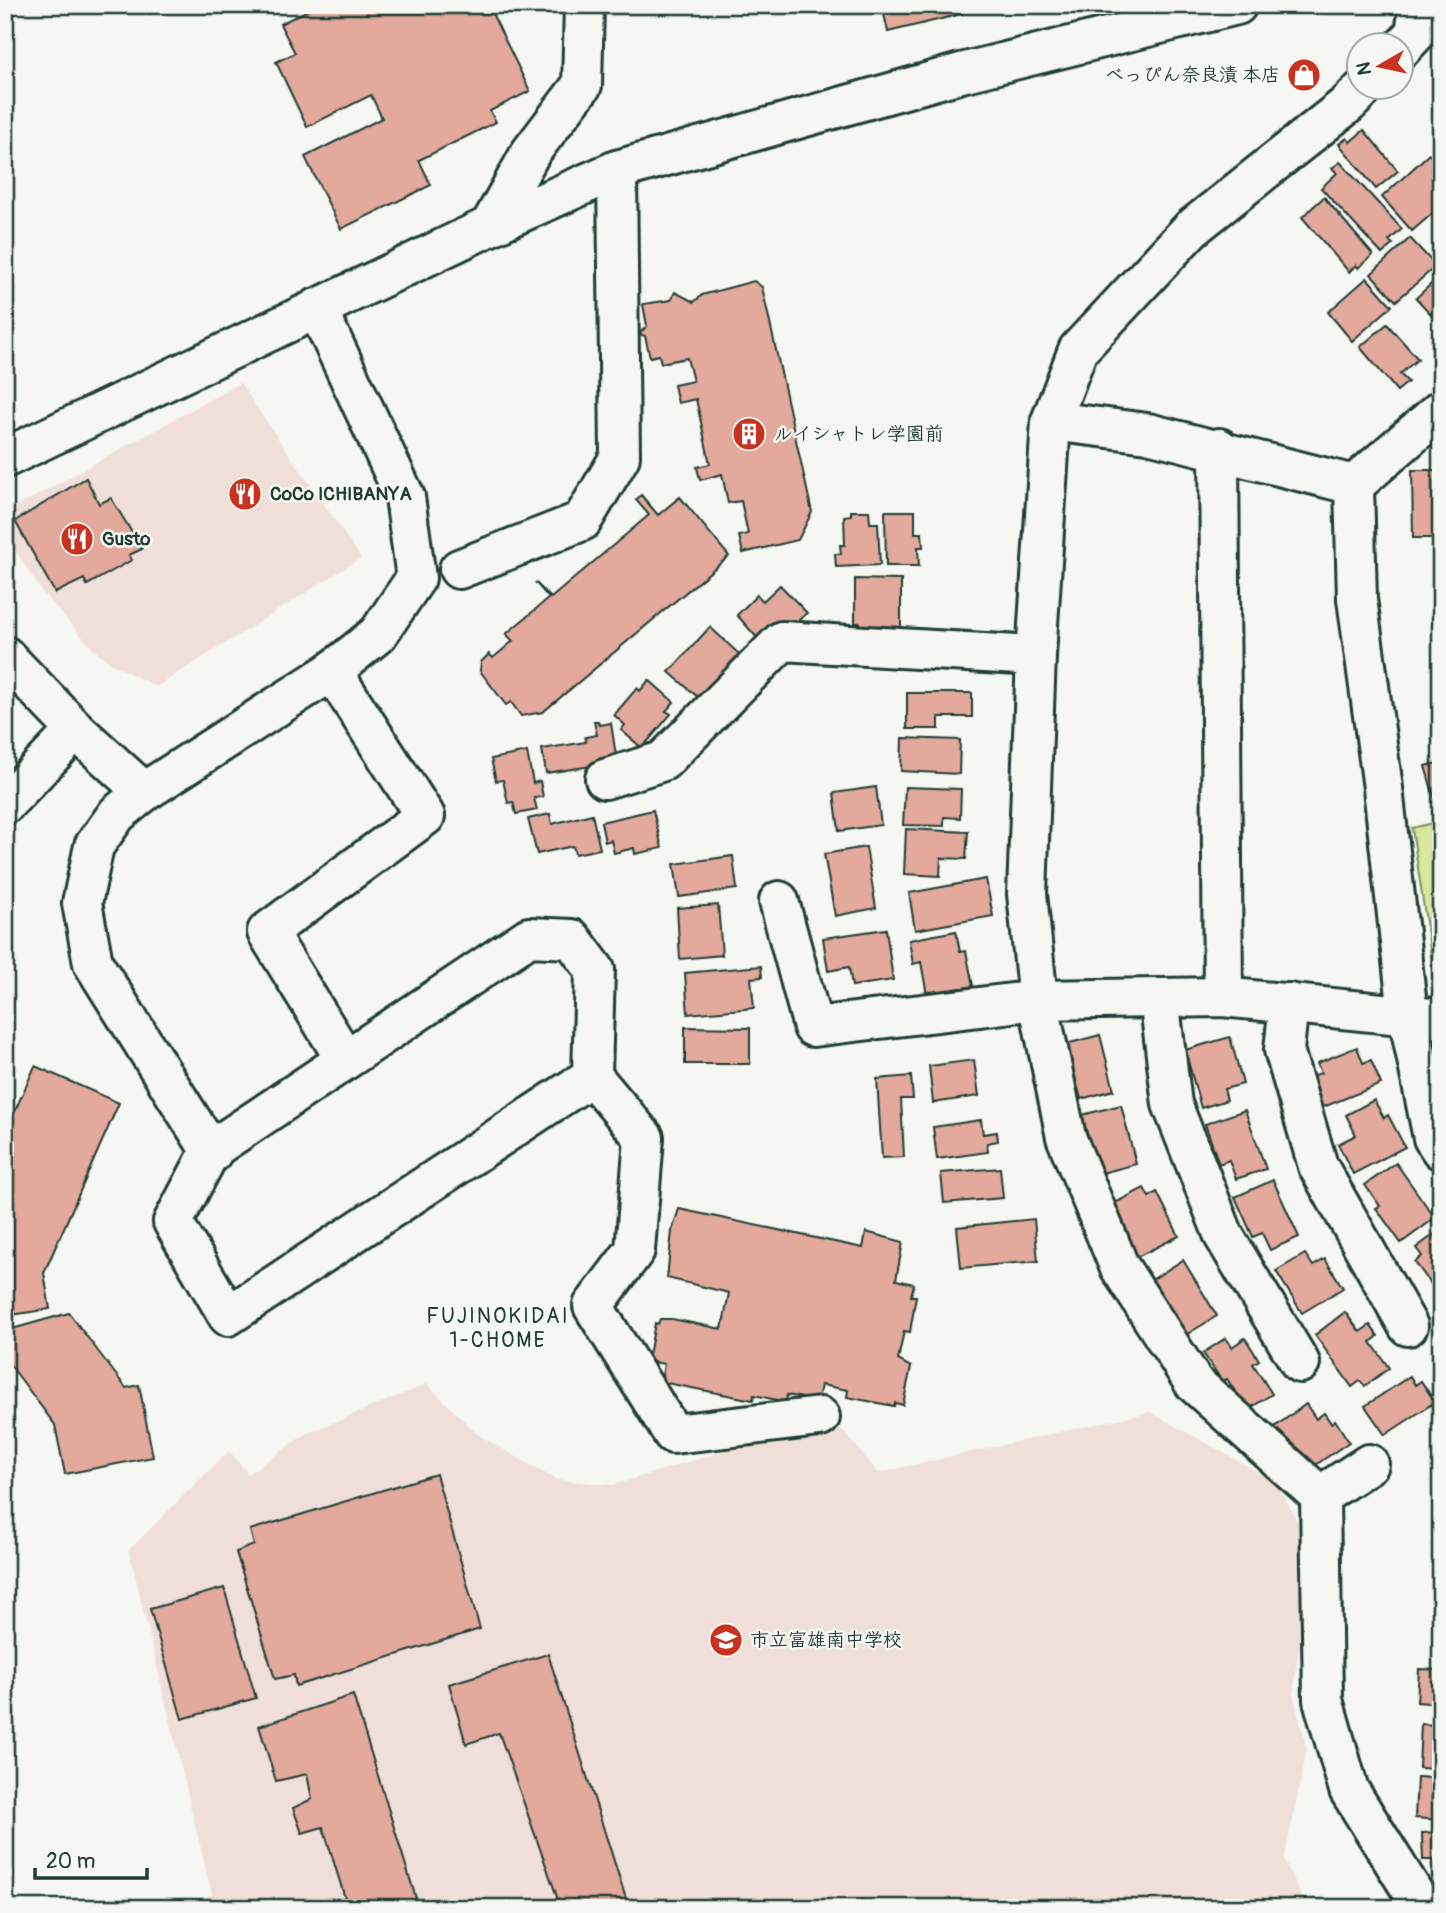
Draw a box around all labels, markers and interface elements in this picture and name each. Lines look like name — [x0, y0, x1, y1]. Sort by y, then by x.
north arrow — [1344, 32, 1414, 102]
shop icon: べっぴん奈良漬 本店 — [1285, 56, 1323, 94]
text: N — [1351, 60, 1377, 77]
place label: べっぴん奈良漬 本店 — [1105, 63, 1280, 87]
building icon: ルイシャトレ学園前 — [730, 415, 768, 453]
place label: ルイシャトレ学園前 — [774, 422, 944, 446]
restaurant icon: CoCo ICHIBANYA — [226, 475, 264, 513]
place label: CoCo ICHIBANYA — [270, 482, 412, 506]
restaurant icon: Gusto — [58, 520, 96, 558]
place label: Gusto — [102, 527, 151, 551]
district label: FUJINOKIDAI 1-CHOME — [426, 1303, 570, 1354]
school or university icon: 市立富雄南中学校 — [707, 1621, 745, 1659]
place label: 市立富雄南中学校 — [750, 1628, 902, 1652]
scale bar — [35, 1836, 147, 1880]
text: 20 m — [46, 1848, 95, 1875]

